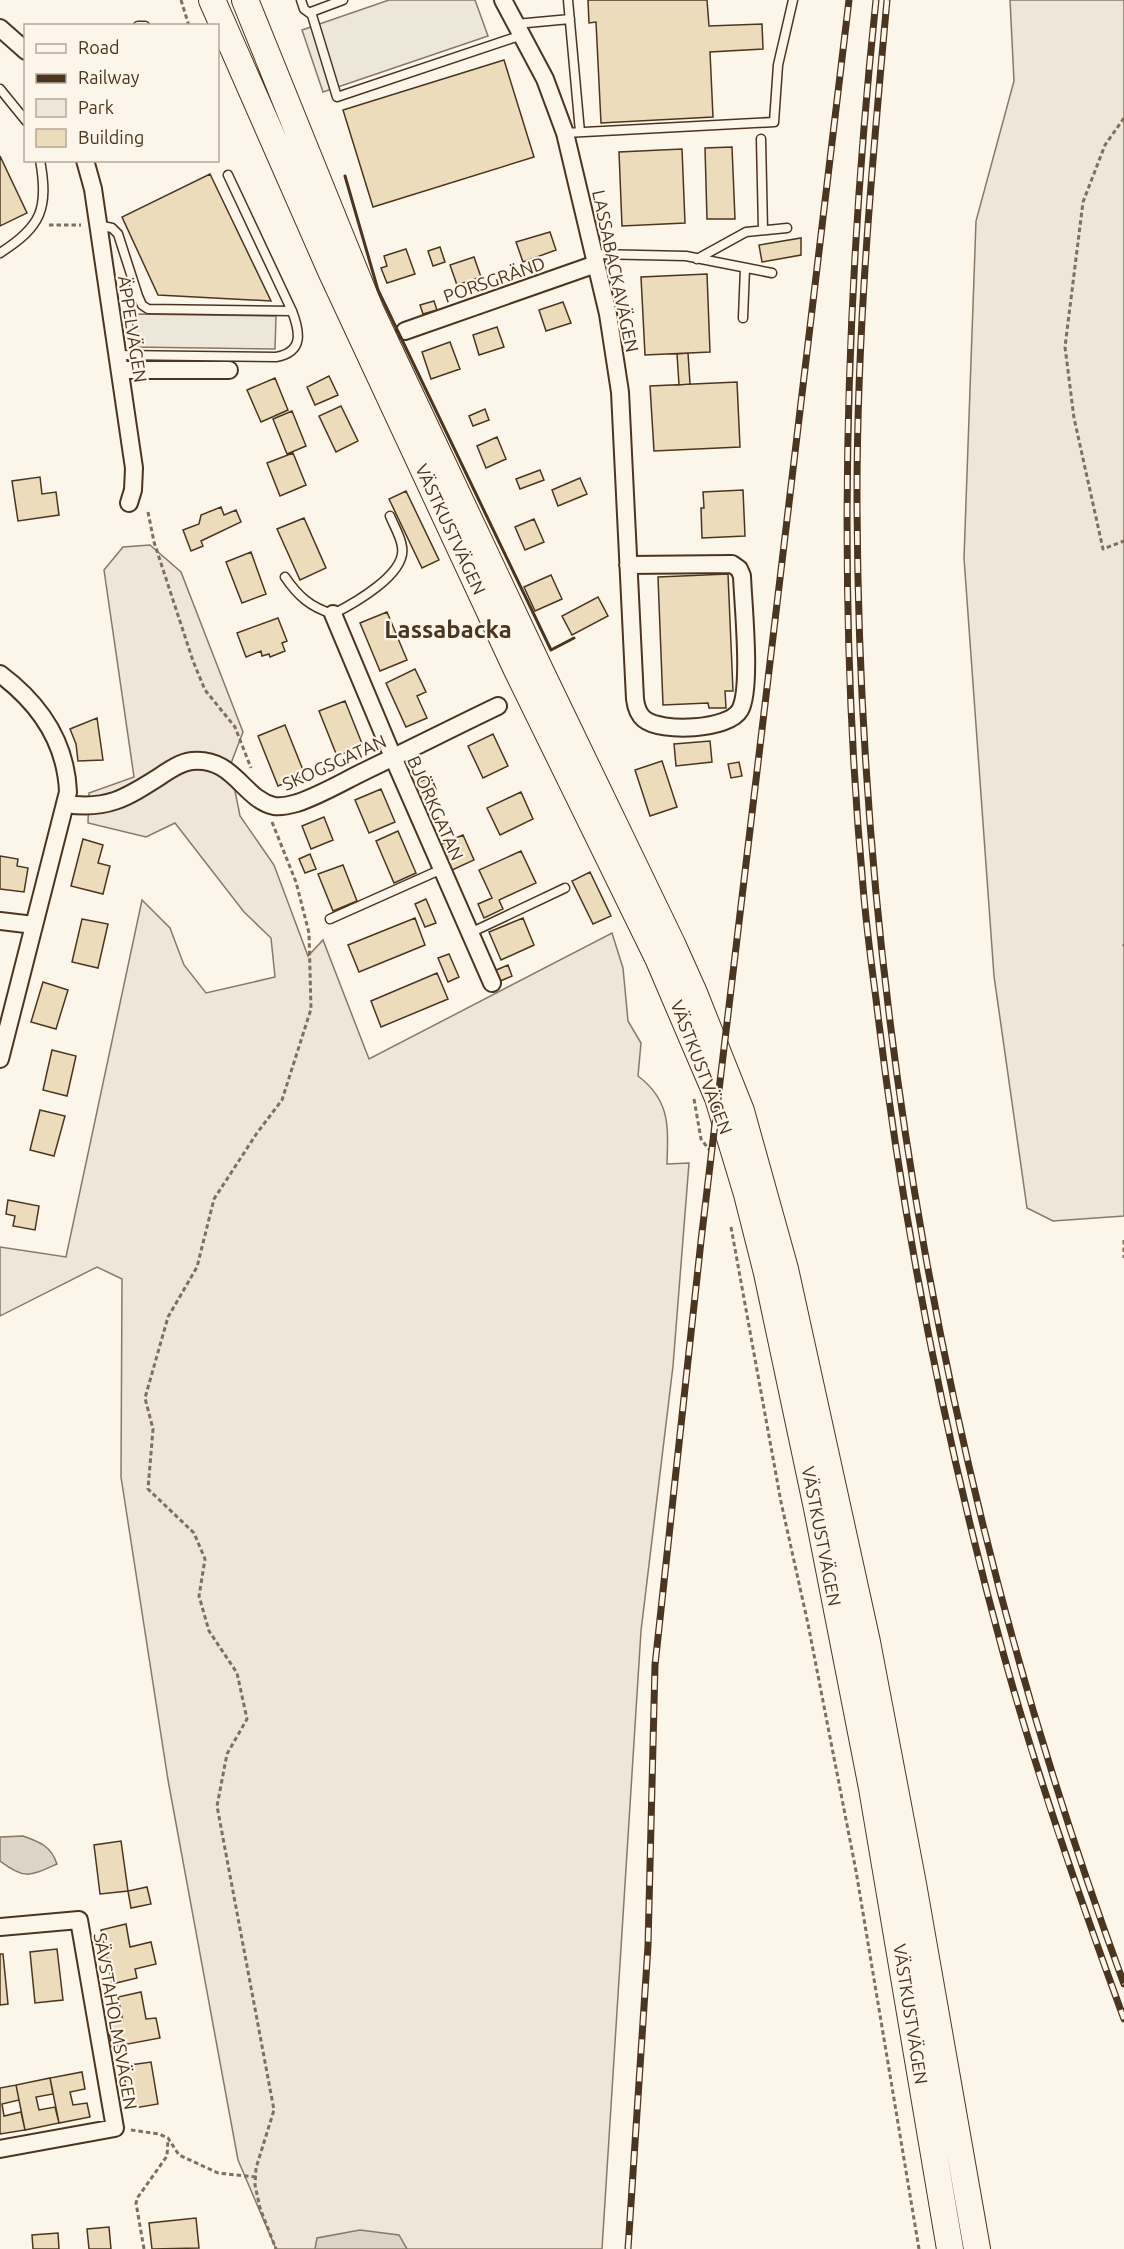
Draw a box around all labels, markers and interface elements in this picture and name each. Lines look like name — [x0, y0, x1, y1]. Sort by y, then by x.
legend — [24, 24, 219, 162]
text: Road — [78, 37, 120, 57]
text: Railway — [78, 67, 140, 87]
text: Park — [78, 97, 114, 117]
text: Building — [78, 127, 144, 147]
street label: LASSABACKAVÄGEN — [589, 188, 643, 354]
street label: PORSGRÄND — [440, 252, 548, 306]
street label: ÄPPELVÄGEN — [115, 274, 151, 384]
street label: VÄSTKUSTVÄGEN — [412, 460, 490, 598]
district label: Lassabacka — [384, 616, 512, 643]
street label: SKOGSGATAN — [279, 730, 389, 794]
street label: BJÖRKGATAN — [404, 753, 468, 863]
street label: VÄSTKUSTVÄGEN — [667, 997, 737, 1137]
street label: VÄSTKUSTVÄGEN — [799, 1464, 845, 1608]
street label: SÄVSTAHOLMSVÄGEN — [91, 1931, 141, 2111]
street label: VÄSTKUSTVÄGEN — [890, 1942, 932, 2086]

